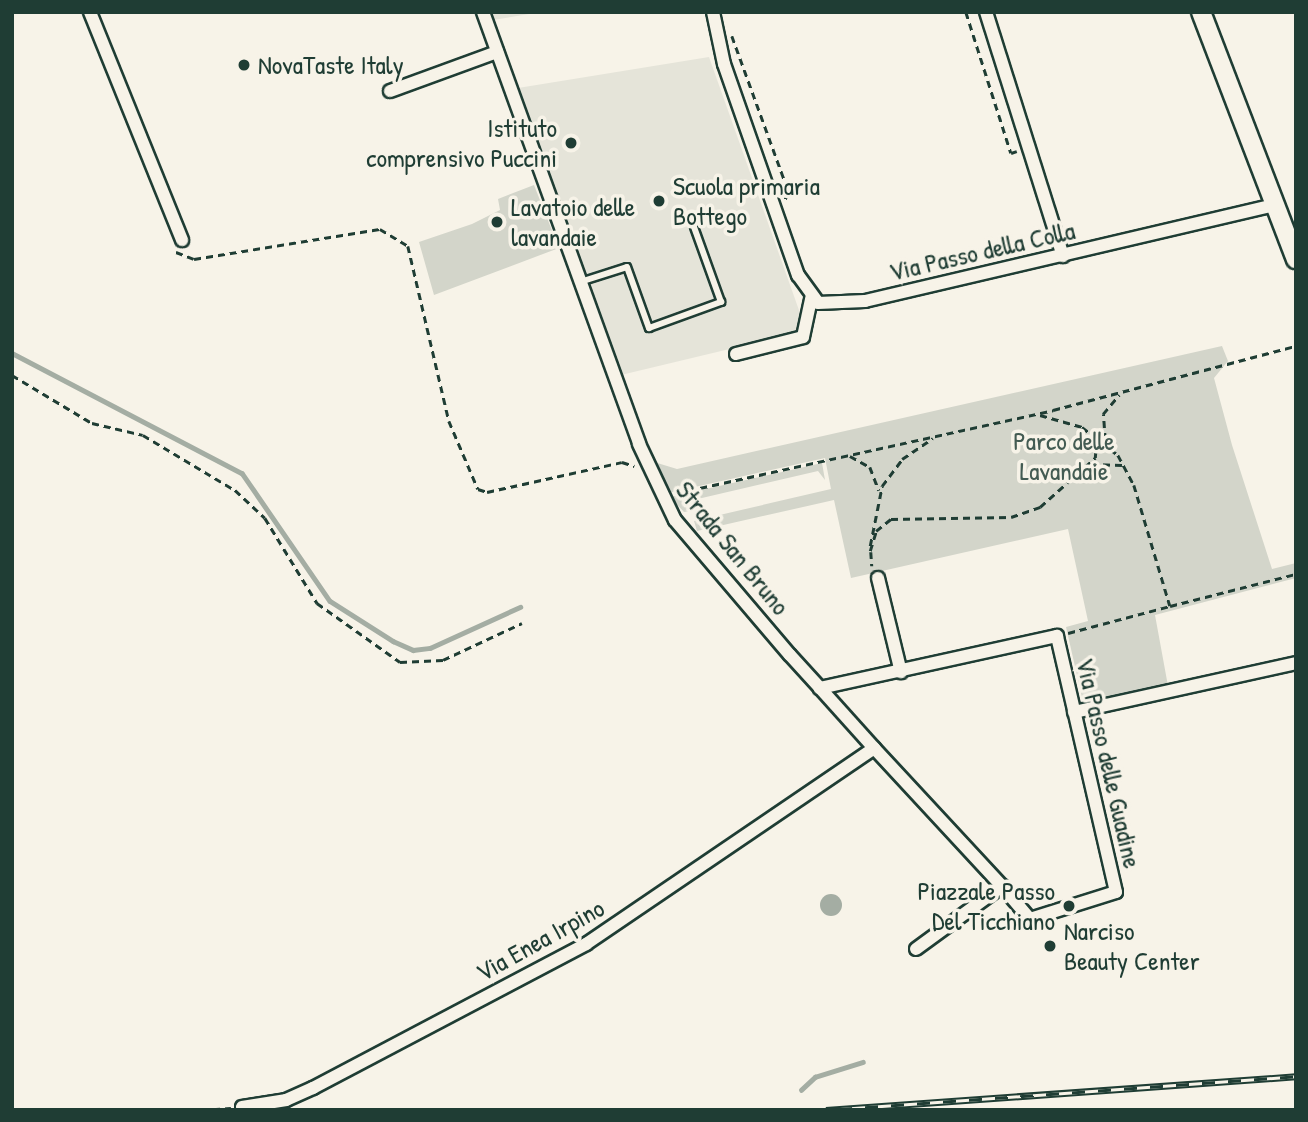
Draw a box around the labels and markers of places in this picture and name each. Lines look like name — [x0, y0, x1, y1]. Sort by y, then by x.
place label: NovaTaste Italy — [258, 49, 404, 81]
marker: NovaTaste Italy — [236, 57, 252, 73]
place label: Istituto comprensivo Puccini — [366, 112, 557, 174]
marker: Istituto comprensivo Puccini — [563, 135, 579, 151]
place label: Scuola primaria Bottego — [673, 170, 820, 232]
place label: Lavatoio delle lavandaie — [511, 191, 635, 252]
marker: Scuola primaria Bottego — [651, 193, 667, 209]
marker: Lavatoio delle lavandaie — [489, 214, 505, 230]
place label: Piazzale Passo Del Ticchiano — [918, 875, 1055, 936]
marker: Piazzale Passo Del Ticchiano — [1061, 898, 1077, 914]
place label: Narciso Beauty Center — [1064, 915, 1200, 976]
marker: Narciso Beauty Center — [1042, 938, 1058, 954]

